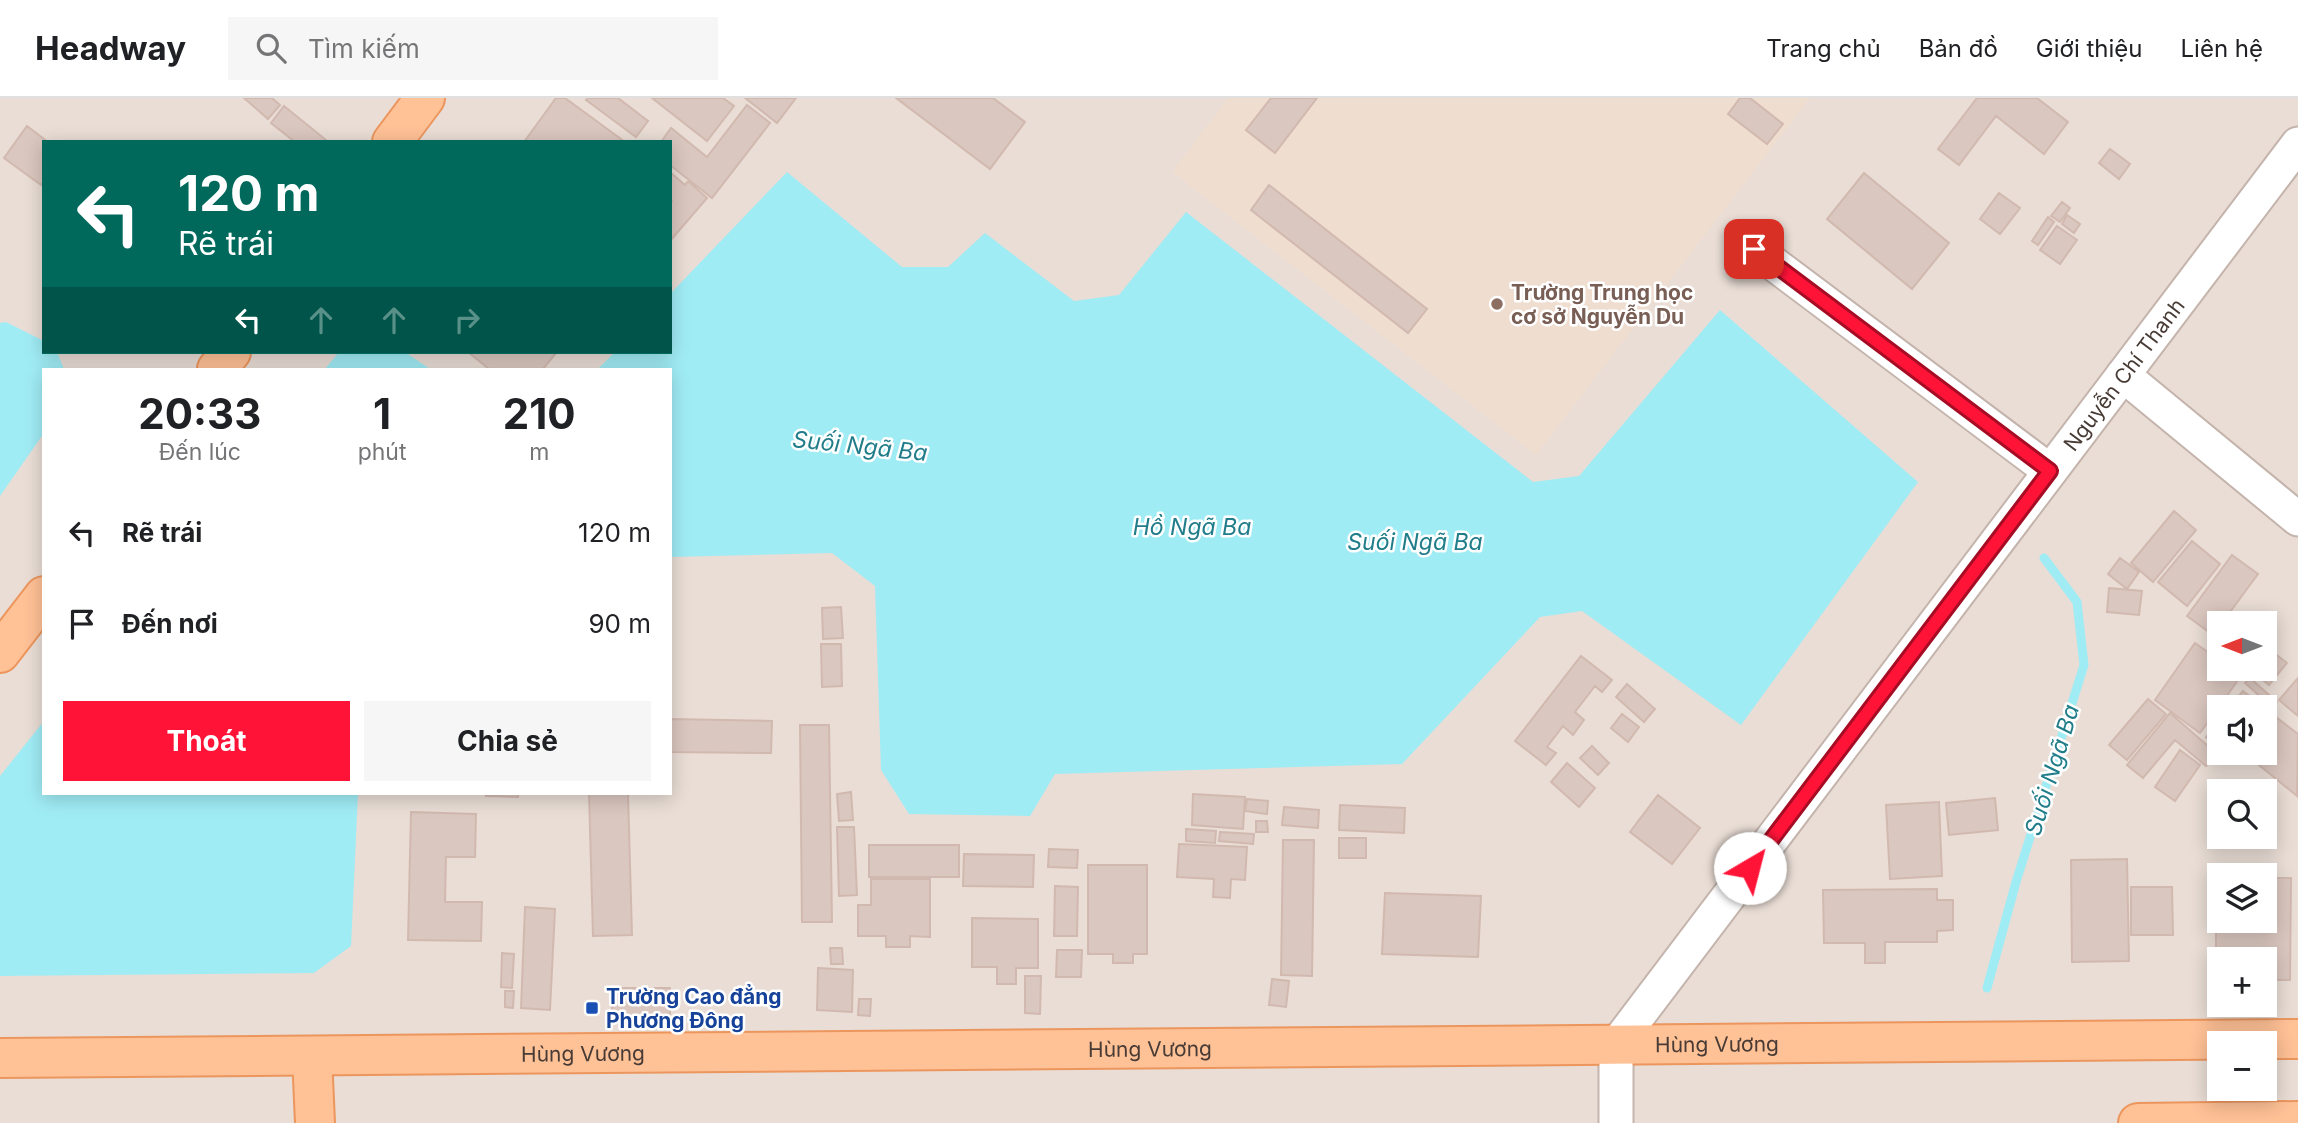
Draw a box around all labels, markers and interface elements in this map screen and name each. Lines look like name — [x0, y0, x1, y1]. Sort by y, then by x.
search box — [228, 17, 718, 80]
text: Headway — [35, 28, 186, 68]
icon: search — [252, 29, 290, 67]
text: Tìm kiếm — [308, 33, 420, 64]
text: Trang chủ — [1766, 34, 1881, 63]
text: Bản đồ — [1919, 34, 1998, 63]
text: Giới thiệu — [2036, 34, 2143, 63]
text: Liên hệ — [2181, 34, 2263, 63]
text: 120 m — [178, 164, 319, 223]
icon: left — [63, 168, 154, 259]
pin — [1724, 219, 1784, 279]
text: Rẽ trái — [178, 224, 274, 263]
icon: arrive — [1735, 230, 1773, 268]
place label: Trường Trung học cơ sở Nguyễn Du — [1511, 280, 1693, 329]
street label: Nguyễn Chí Thanh — [2058, 293, 2189, 456]
marker: Trường Trung học cơ sở Nguyễn Du — [1489, 296, 1505, 312]
icon: left — [229, 301, 267, 339]
icon: ahead — [302, 301, 340, 339]
icon: ahead — [375, 301, 413, 339]
icon: right — [448, 301, 486, 339]
text: 20:33 — [138, 388, 261, 439]
text: 1 — [373, 388, 391, 439]
text: 210 — [503, 388, 576, 439]
water label: Suối Ngã Ba — [791, 425, 929, 467]
text: Đến lúc — [159, 438, 241, 466]
text: phút — [358, 438, 406, 466]
text: m — [529, 438, 549, 466]
water label: Hồ Ngã Ba — [1133, 513, 1251, 541]
icon: left — [63, 514, 101, 552]
text: Rẽ trái — [122, 517, 202, 548]
text: 120 m — [578, 517, 651, 548]
water label: Suối Ngã Ba — [1347, 528, 1483, 556]
icon: arrive — [63, 605, 101, 643]
text: Đến nơi — [122, 608, 218, 639]
text: 90 m — [588, 608, 651, 639]
north arrow — [2207, 611, 2277, 681]
map controls — [2207, 611, 2277, 1101]
button: sound — [2207, 695, 2277, 765]
button: Thoát — [63, 701, 350, 781]
button: Chia sẻ — [364, 701, 651, 781]
water label: Suối Ngã Ba — [2019, 701, 2085, 839]
button: search — [2207, 779, 2277, 849]
position arrow — [1713, 831, 1787, 905]
button: layers — [2207, 863, 2277, 933]
button: + — [2207, 947, 2277, 1017]
place label: Trường Cao đẳng Phương Đông — [606, 984, 782, 1033]
marker: Trường Cao đẳng Phương Đông — [584, 1000, 600, 1016]
street label: Hùng Vương — [1655, 1031, 1779, 1057]
button: − — [2207, 1031, 2277, 1101]
street label: Hùng Vương — [1088, 1035, 1212, 1062]
street label: Hùng Vương — [521, 1040, 645, 1066]

